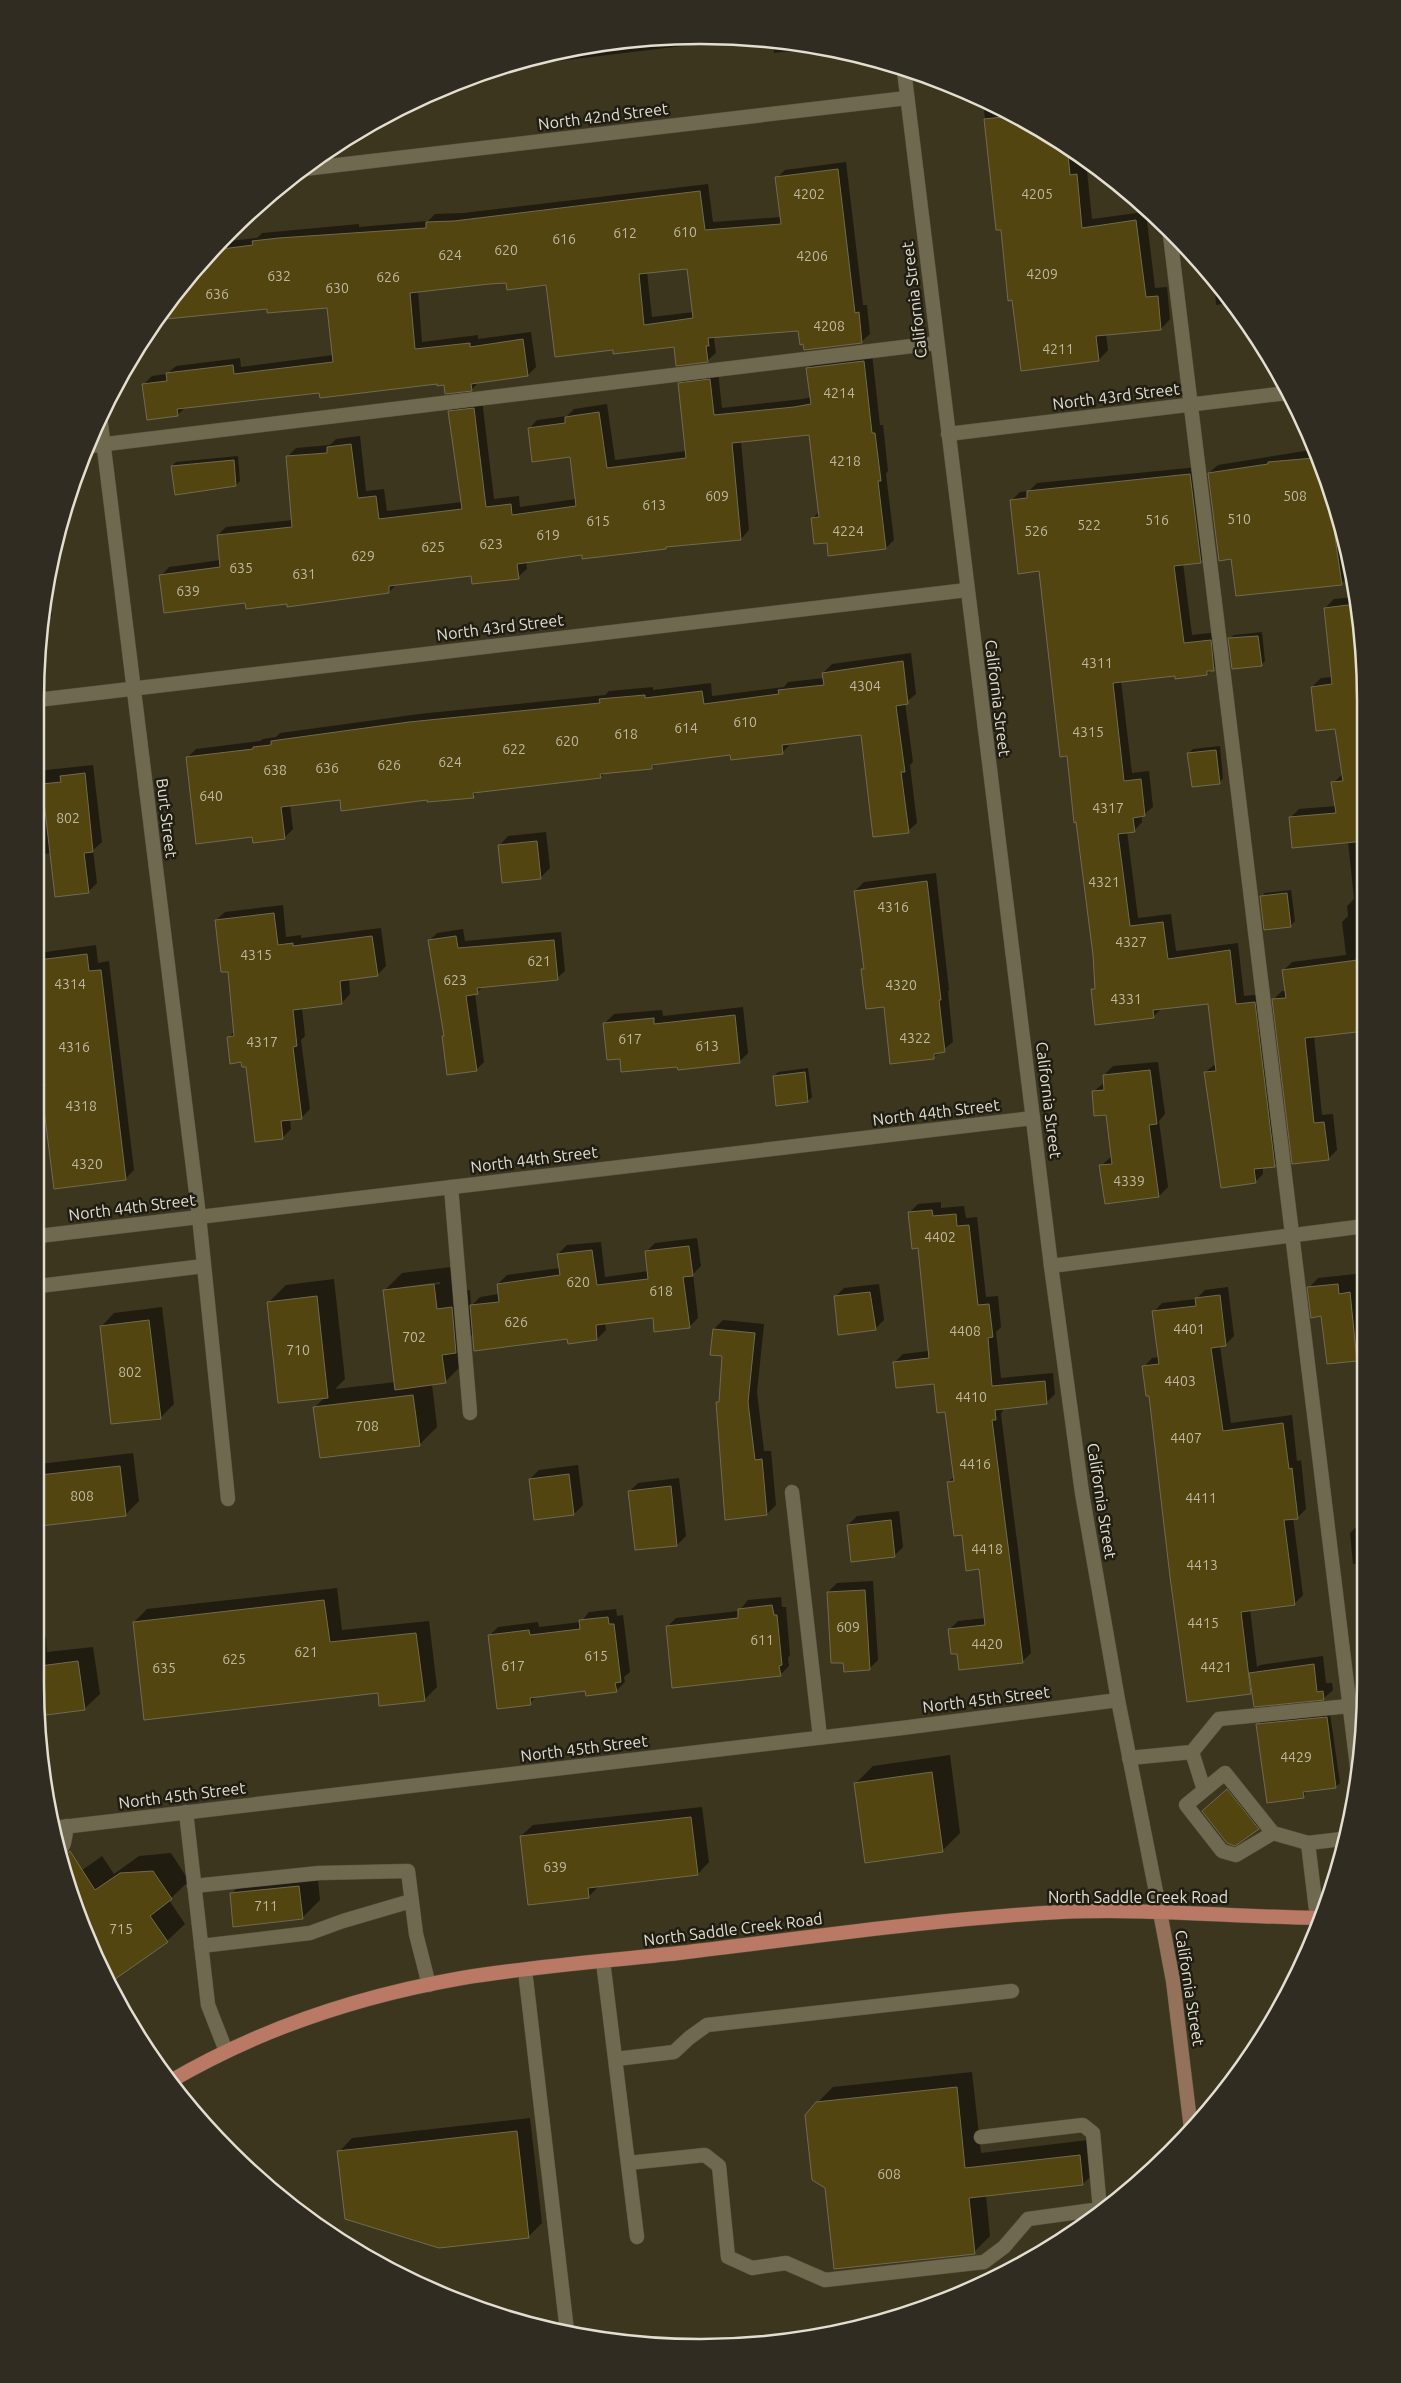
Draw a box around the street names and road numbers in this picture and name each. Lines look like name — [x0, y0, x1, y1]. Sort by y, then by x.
street label: North 42nd Street — [537, 99, 670, 133]
street label: California Street — [898, 240, 930, 359]
street label: North 43rd Street — [1052, 379, 1181, 413]
street label: North 43rd Street — [436, 610, 565, 644]
street label: California Street — [982, 639, 1014, 758]
street label: Burt Street — [153, 777, 181, 859]
street label: California Street — [1033, 1041, 1065, 1160]
street label: North 44th Street — [872, 1095, 1001, 1129]
street label: North 44th Street — [470, 1142, 599, 1176]
street label: North 44th Street — [68, 1190, 197, 1224]
street label: California Street — [1084, 1442, 1120, 1561]
street label: North 45th Street — [922, 1682, 1051, 1716]
street label: North 45th Street — [520, 1731, 649, 1765]
street label: North 45th Street — [118, 1778, 247, 1812]
street label: North Saddle Creek Road — [1048, 1888, 1228, 1906]
street label: North Saddle Creek Road — [643, 1909, 823, 1949]
street label: California Street — [1172, 1929, 1208, 2048]

